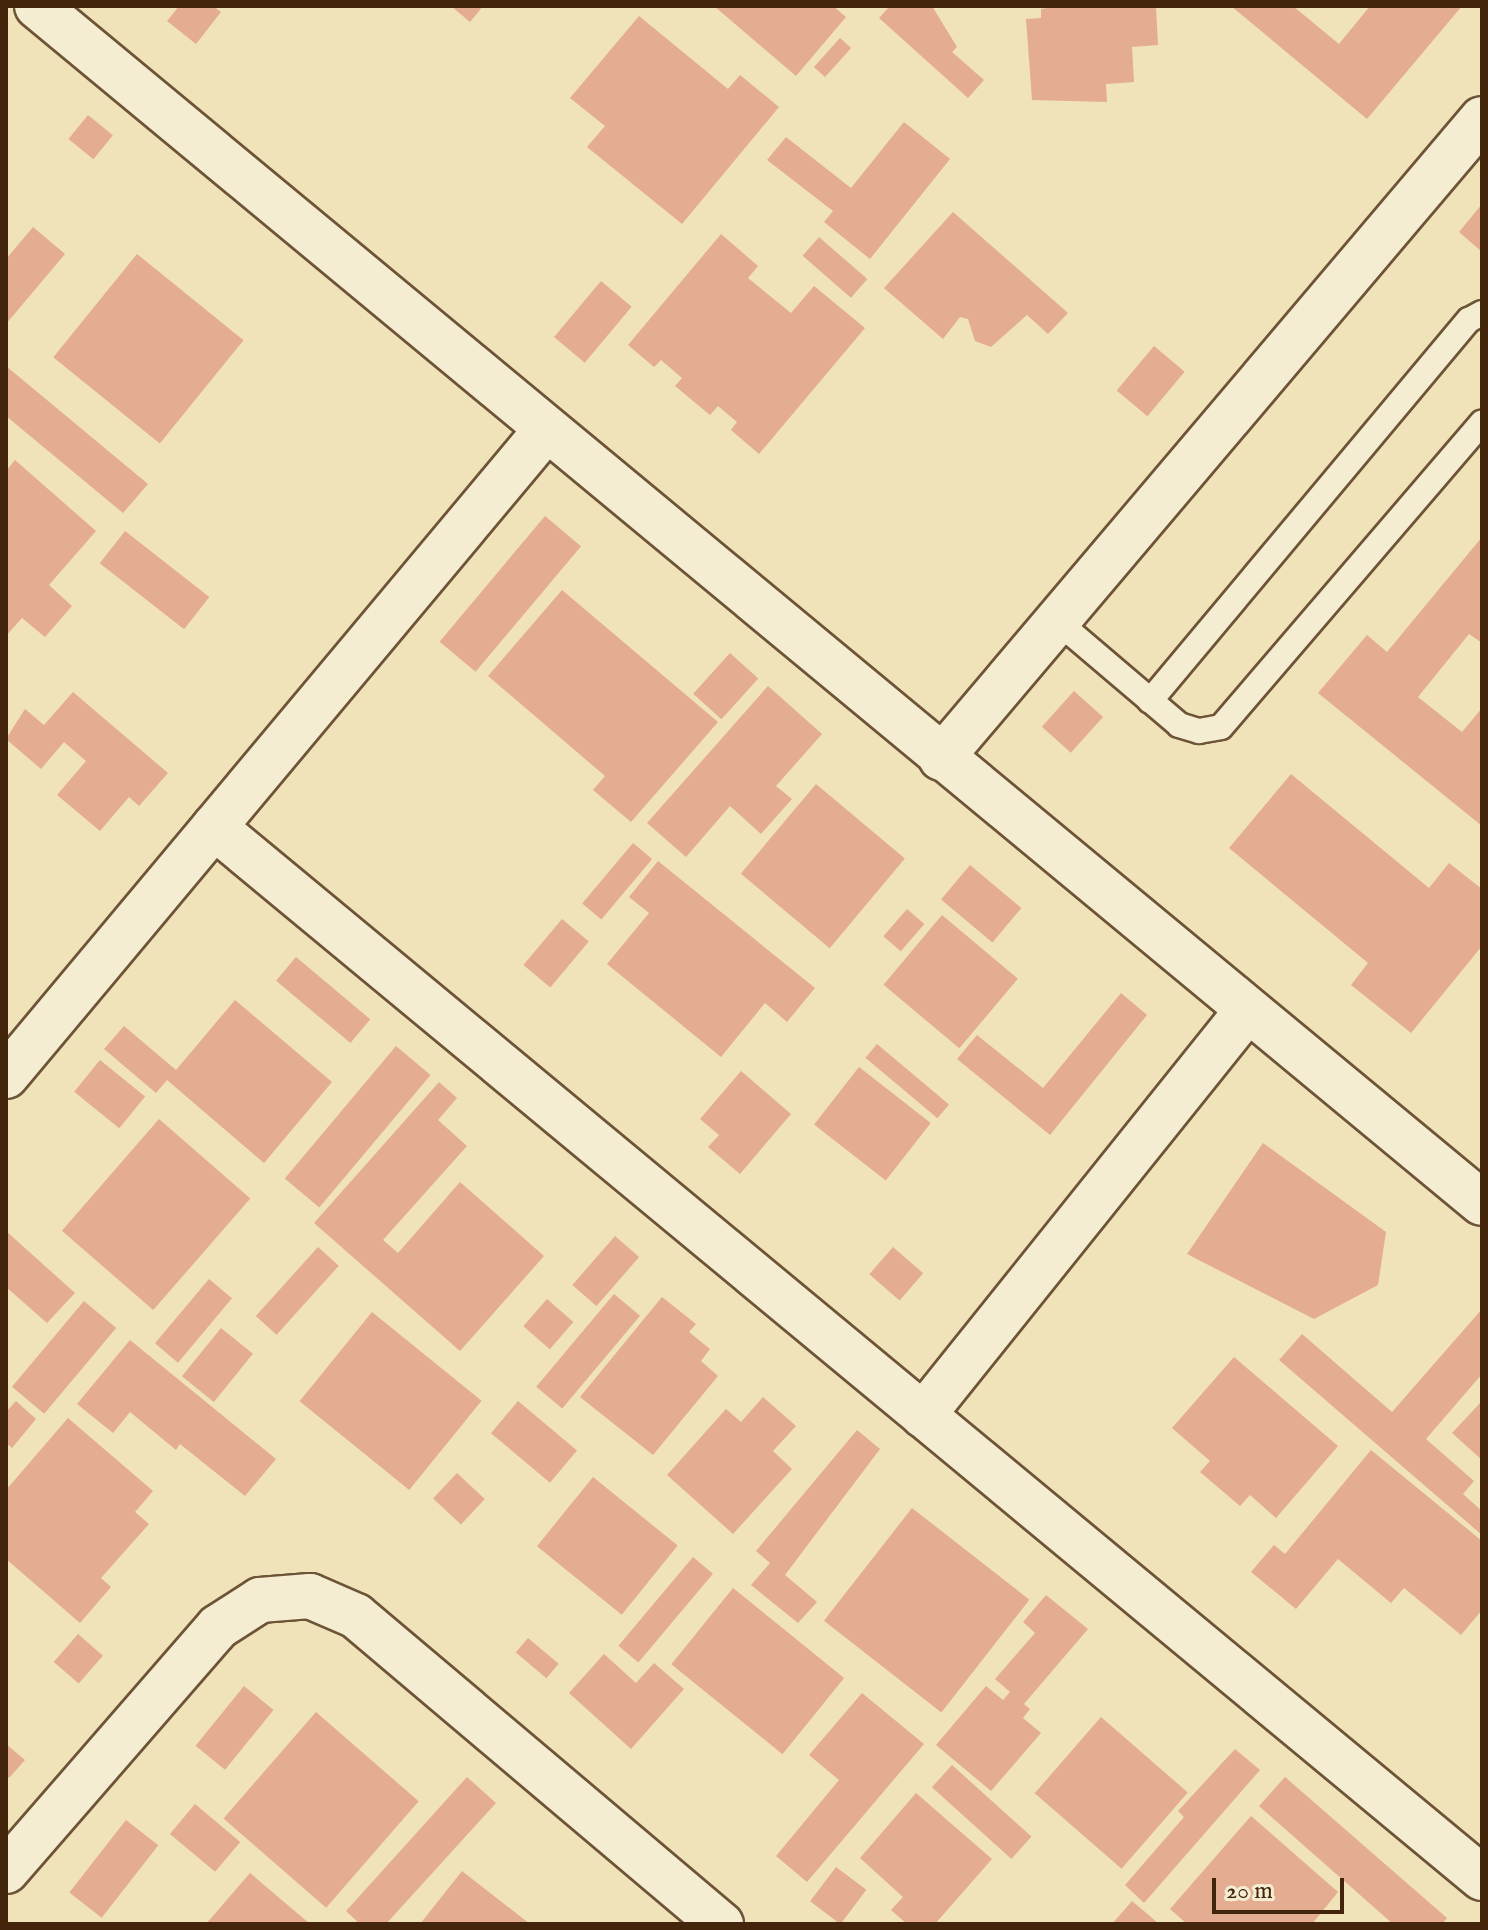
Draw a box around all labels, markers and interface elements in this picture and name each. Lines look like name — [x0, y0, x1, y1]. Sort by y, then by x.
scale bar — [1216, 1862, 1348, 1912]
text: 20 m — [1226, 1876, 1273, 1907]

